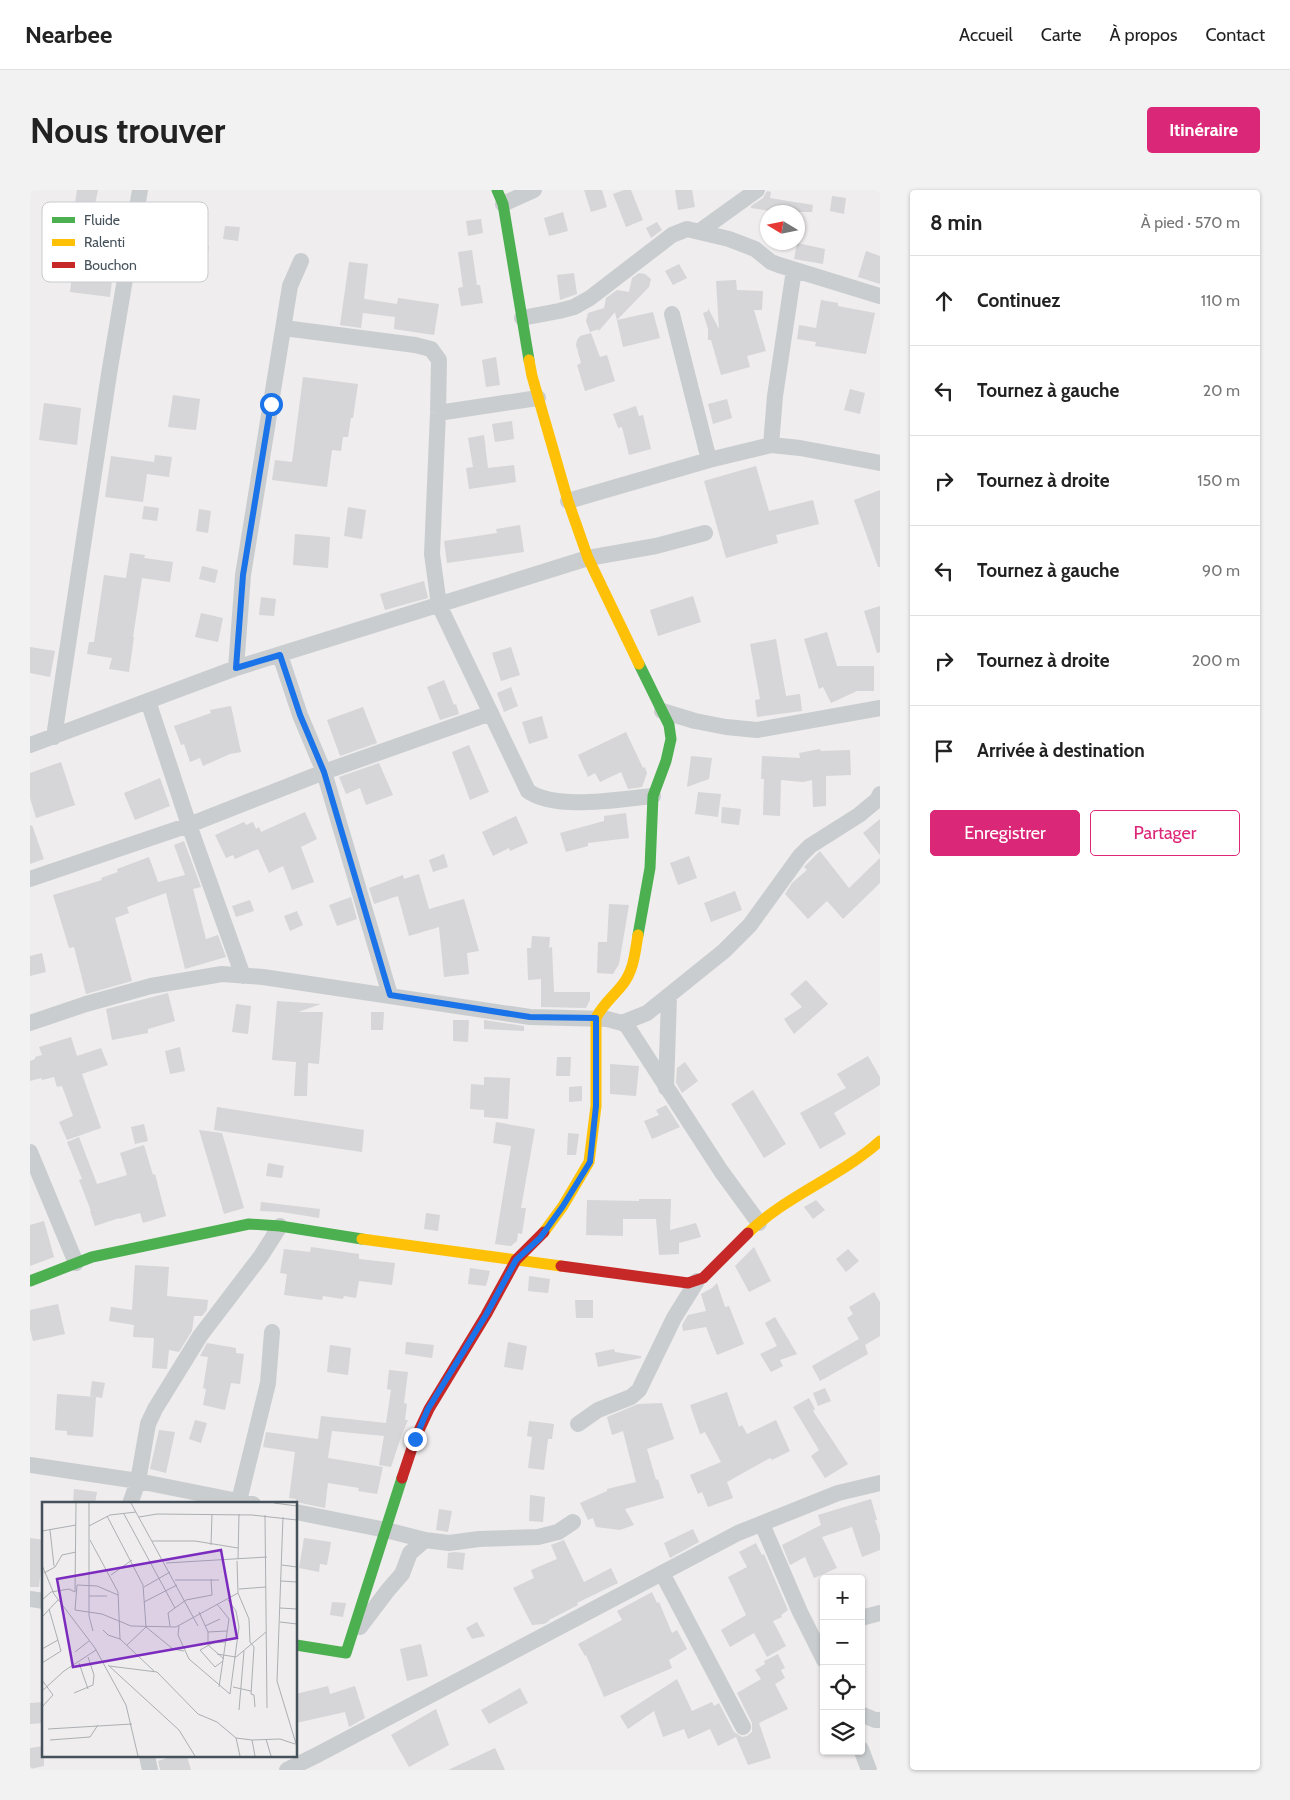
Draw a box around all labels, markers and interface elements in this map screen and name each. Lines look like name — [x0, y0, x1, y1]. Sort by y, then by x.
text: Nearbee — [25, 20, 112, 49]
text: Accueil — [959, 24, 1013, 46]
text: Carte — [1041, 24, 1081, 46]
text: À propos — [1109, 24, 1177, 46]
text: Contact — [1205, 24, 1265, 46]
button: Itinéraire — [1147, 107, 1260, 153]
text: Nous trouver — [30, 109, 225, 152]
legend — [42, 202, 208, 282]
north arrow — [760, 205, 805, 250]
text: 8 min — [930, 210, 982, 235]
text: Fluide — [84, 211, 120, 229]
text: À pied · 570 m — [1141, 213, 1240, 232]
text: Ralenti — [84, 233, 125, 251]
text: Bouchon — [84, 256, 137, 274]
icon: ahead — [930, 287, 958, 315]
text: Continuez — [977, 289, 1060, 312]
text: 110 m — [1201, 291, 1240, 310]
icon: left — [930, 377, 958, 405]
text: Tournez à gauche — [977, 379, 1119, 402]
text: 20 m — [1203, 381, 1240, 400]
route start — [260, 393, 283, 416]
icon: right — [930, 467, 958, 495]
text: Tournez à droite — [977, 469, 1110, 492]
text: 150 m — [1197, 471, 1240, 490]
icon: left — [930, 557, 958, 585]
text: Tournez à gauche — [977, 559, 1119, 582]
text: 90 m — [1202, 561, 1240, 580]
icon: right — [930, 647, 958, 675]
text: Tournez à droite — [977, 649, 1110, 672]
text: 200 m — [1192, 651, 1240, 670]
icon: arrive — [930, 737, 958, 765]
text: Arrivée à destination — [977, 739, 1145, 762]
button: Enregistrer — [930, 810, 1080, 856]
button: Partager — [1090, 810, 1240, 856]
route end — [404, 1428, 427, 1451]
inset map — [42, 1502, 298, 1758]
map controls — [820, 1575, 865, 1755]
button: + — [820, 1575, 865, 1620]
button: − — [820, 1620, 865, 1665]
button: locate — [820, 1665, 865, 1710]
button: layers — [820, 1710, 865, 1755]

